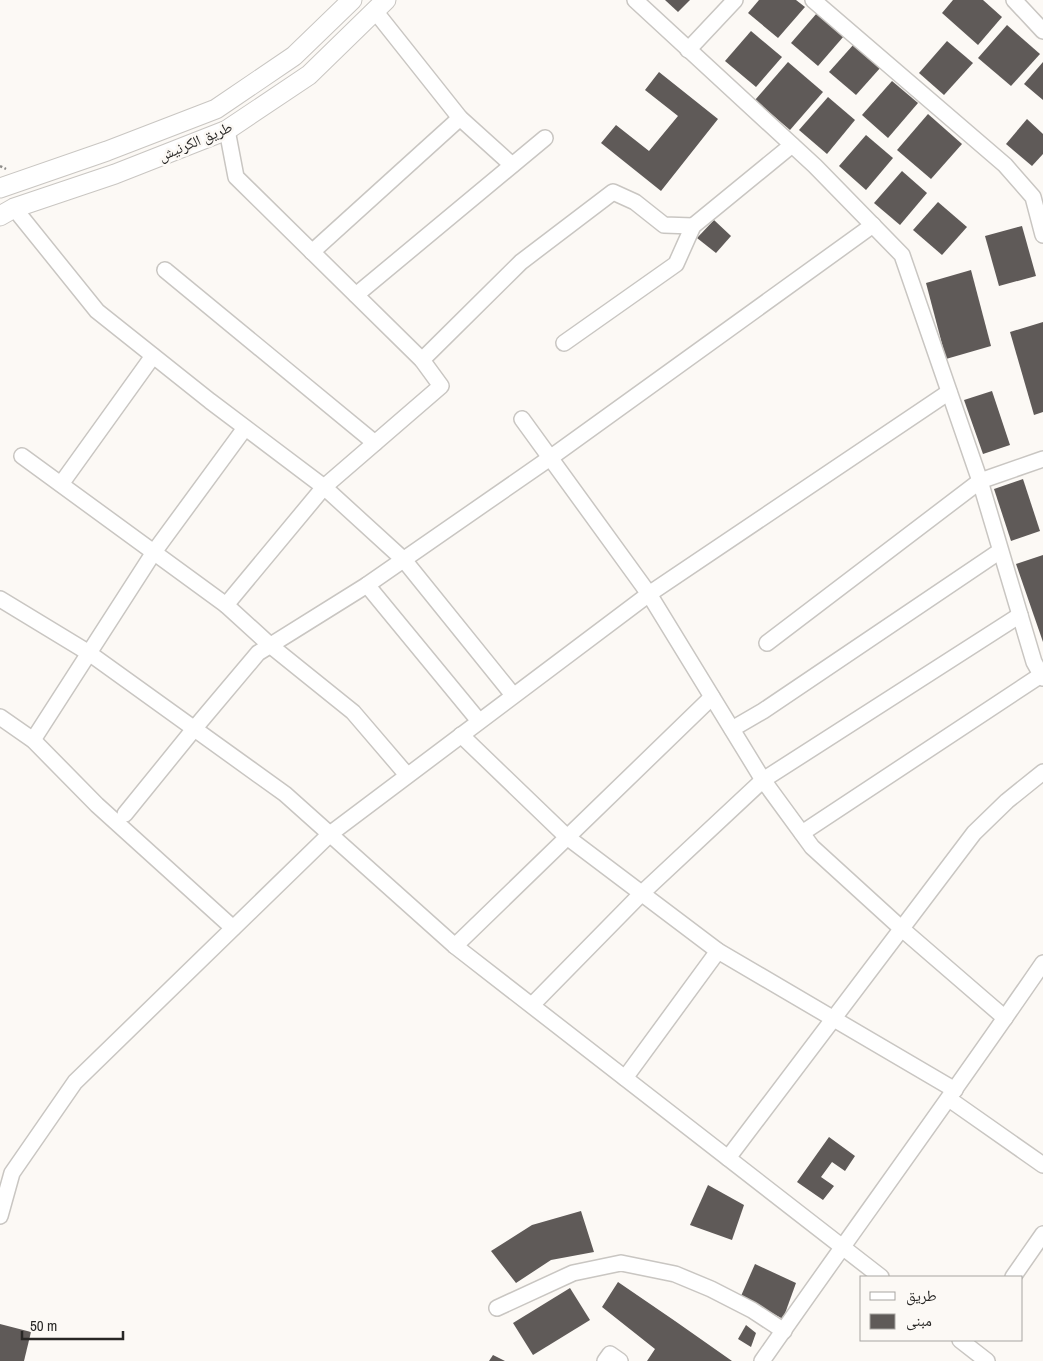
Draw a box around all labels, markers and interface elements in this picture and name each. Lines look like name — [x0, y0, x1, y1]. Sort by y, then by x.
street label: طريق الكرنيش — [155, 116, 235, 166]
legend — [860, 1276, 1023, 1341]
text: طريق — [906, 1285, 937, 1306]
scale bar — [22, 1308, 124, 1340]
text: مبنى — [906, 1310, 932, 1331]
text: 50 m — [30, 1315, 57, 1336]

